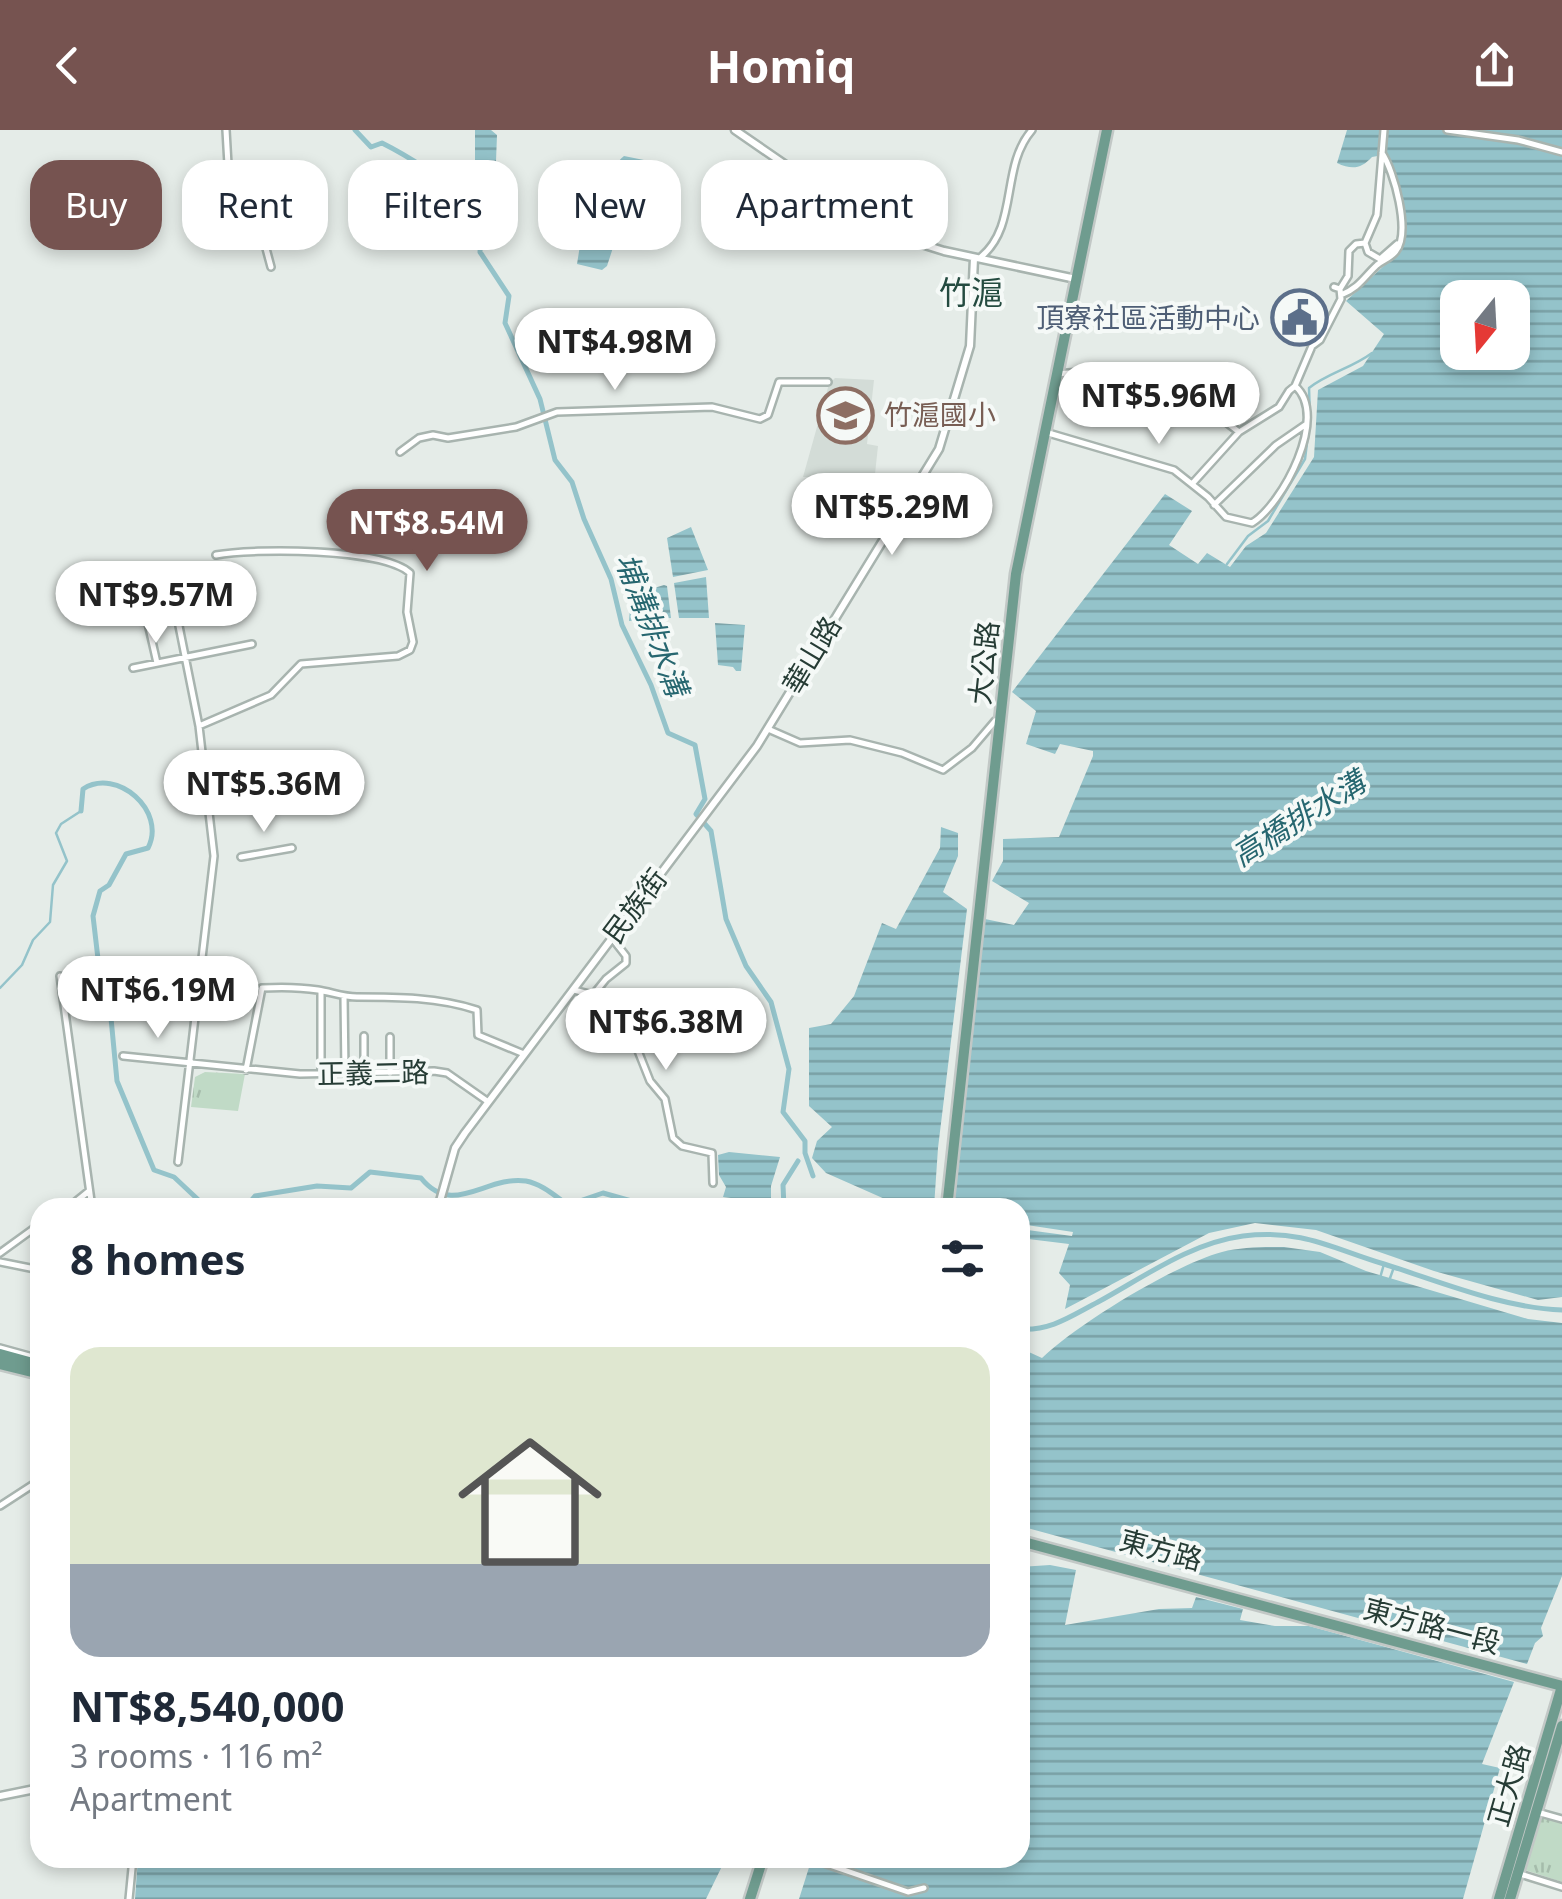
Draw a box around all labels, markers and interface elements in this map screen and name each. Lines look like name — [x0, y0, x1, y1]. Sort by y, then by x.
text: Homiq — [707, 35, 855, 96]
icon: back — [40, 38, 95, 93]
icon: share — [1467, 38, 1522, 93]
chip: Buy — [30, 160, 162, 250]
chip: Rent — [182, 160, 328, 250]
chip: Filters — [348, 160, 518, 250]
chip: New — [538, 160, 681, 250]
chip: Apartment — [701, 160, 948, 250]
district label: 竹滬 — [939, 270, 1003, 313]
north arrow — [1440, 280, 1530, 370]
map controls — [1440, 280, 1530, 370]
public building icon: 頂寮社區活動中心 — [1269, 288, 1329, 348]
place label: 頂寮社區活動中心 — [1036, 298, 1260, 336]
pin: NT$4.98M — [512, 308, 718, 393]
text: NT$4.98M — [537, 319, 693, 362]
pin: NT$5.96M — [1056, 362, 1262, 447]
text: NT$5.96M — [1081, 373, 1237, 416]
school or university icon: 竹滬國小 — [815, 385, 875, 445]
place label: 竹滬國小 — [884, 395, 996, 433]
pin: NT$5.29M — [789, 473, 995, 558]
text: NT$5.29M — [814, 484, 970, 527]
pin: NT$8.54M — [324, 489, 530, 574]
text: NT$8.54M — [349, 500, 505, 543]
water label: 埔溝排水溝 — [606, 547, 700, 706]
pin: NT$9.57M — [53, 561, 259, 646]
text: NT$9.57M — [78, 572, 234, 615]
street label: 華山路 — [773, 609, 849, 700]
street label: 大公路 — [960, 619, 1006, 707]
pin: NT$5.36M — [161, 750, 367, 835]
water label: 高橋排水溝 — [1224, 758, 1376, 875]
text: NT$5.36M — [186, 761, 342, 804]
street label: 民族街 — [594, 860, 675, 950]
pin: NT$6.19M — [55, 956, 261, 1041]
text: NT$6.19M — [80, 967, 236, 1010]
pin: NT$6.38M — [563, 988, 769, 1073]
text: NT$6.38M — [588, 999, 744, 1042]
street label: 正義二路 — [317, 1052, 429, 1092]
text: 8 homes — [70, 1230, 246, 1287]
icon: filters — [935, 1231, 990, 1286]
icon: home — [440, 1412, 620, 1592]
street label: 東方路 — [1116, 1520, 1207, 1578]
street label: 東方路一段 — [1360, 1589, 1505, 1662]
text: NT$8,540,000 — [70, 1677, 345, 1734]
text: 3 rooms · 116 m² — [70, 1734, 323, 1777]
street label: 正大路 — [1478, 1739, 1538, 1830]
text: Apartment — [70, 1777, 232, 1820]

